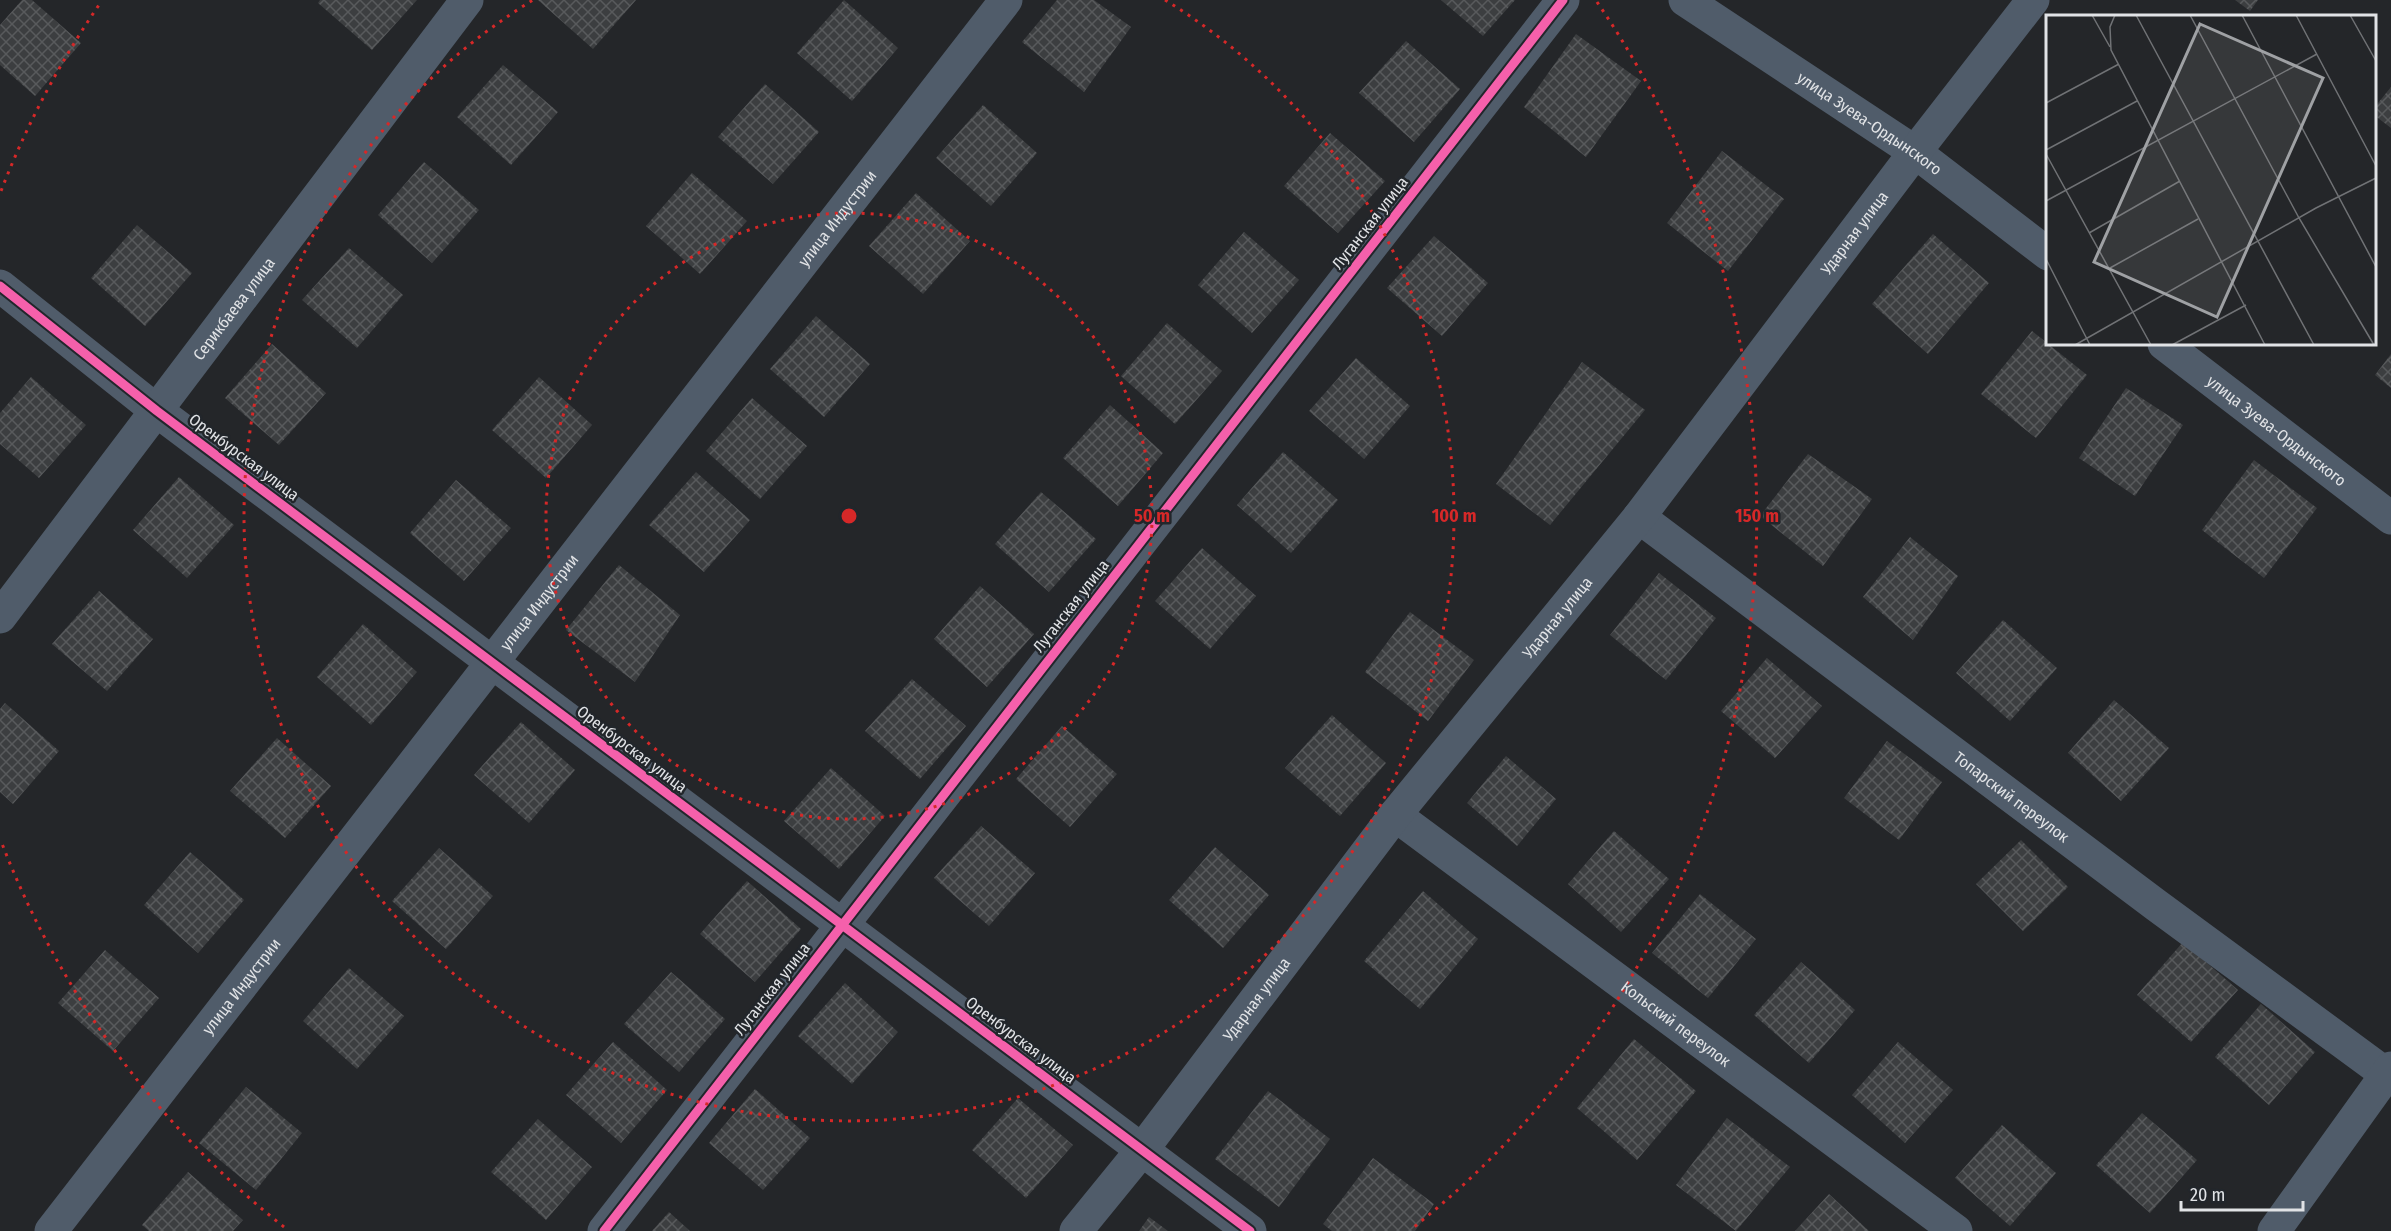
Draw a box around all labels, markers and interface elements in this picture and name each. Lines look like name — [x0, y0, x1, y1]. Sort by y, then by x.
inset map — [2046, 15, 2376, 345]
street label: улица Зуева-Ордынского — [1794, 67, 1946, 179]
street label: улица Индустрии — [794, 166, 880, 270]
street label: Луганская улица — [1328, 173, 1412, 273]
street label: Ударная улица — [1816, 187, 1892, 279]
street label: Серикбаева улица — [189, 253, 279, 364]
street label: улица Зуева-Ордынского — [2203, 371, 2350, 490]
street label: Оренбурская улица — [185, 410, 303, 505]
text: 50 m — [1134, 505, 1170, 527]
text: 100 m — [1432, 505, 1476, 527]
text: 150 m — [1735, 505, 1779, 527]
centre of rings — [839, 506, 859, 526]
street label: улица Индустрии — [496, 550, 582, 654]
street label: Луганская улица — [1029, 556, 1113, 656]
street label: Ударная улица — [1517, 572, 1596, 662]
street label: Оренбурская улица — [573, 702, 691, 797]
street label: Топарский переулок — [1950, 747, 2073, 846]
street label: улица Индустрии — [198, 934, 284, 1038]
street label: Луганская улица — [730, 939, 814, 1039]
street label: Ударная улица — [1218, 953, 1294, 1045]
street label: Кольский переулок — [1618, 977, 1735, 1071]
street label: Оренбурская улица — [962, 993, 1080, 1088]
scale bar — [2181, 1174, 2302, 1212]
text: 20 m — [2190, 1184, 2225, 1206]

